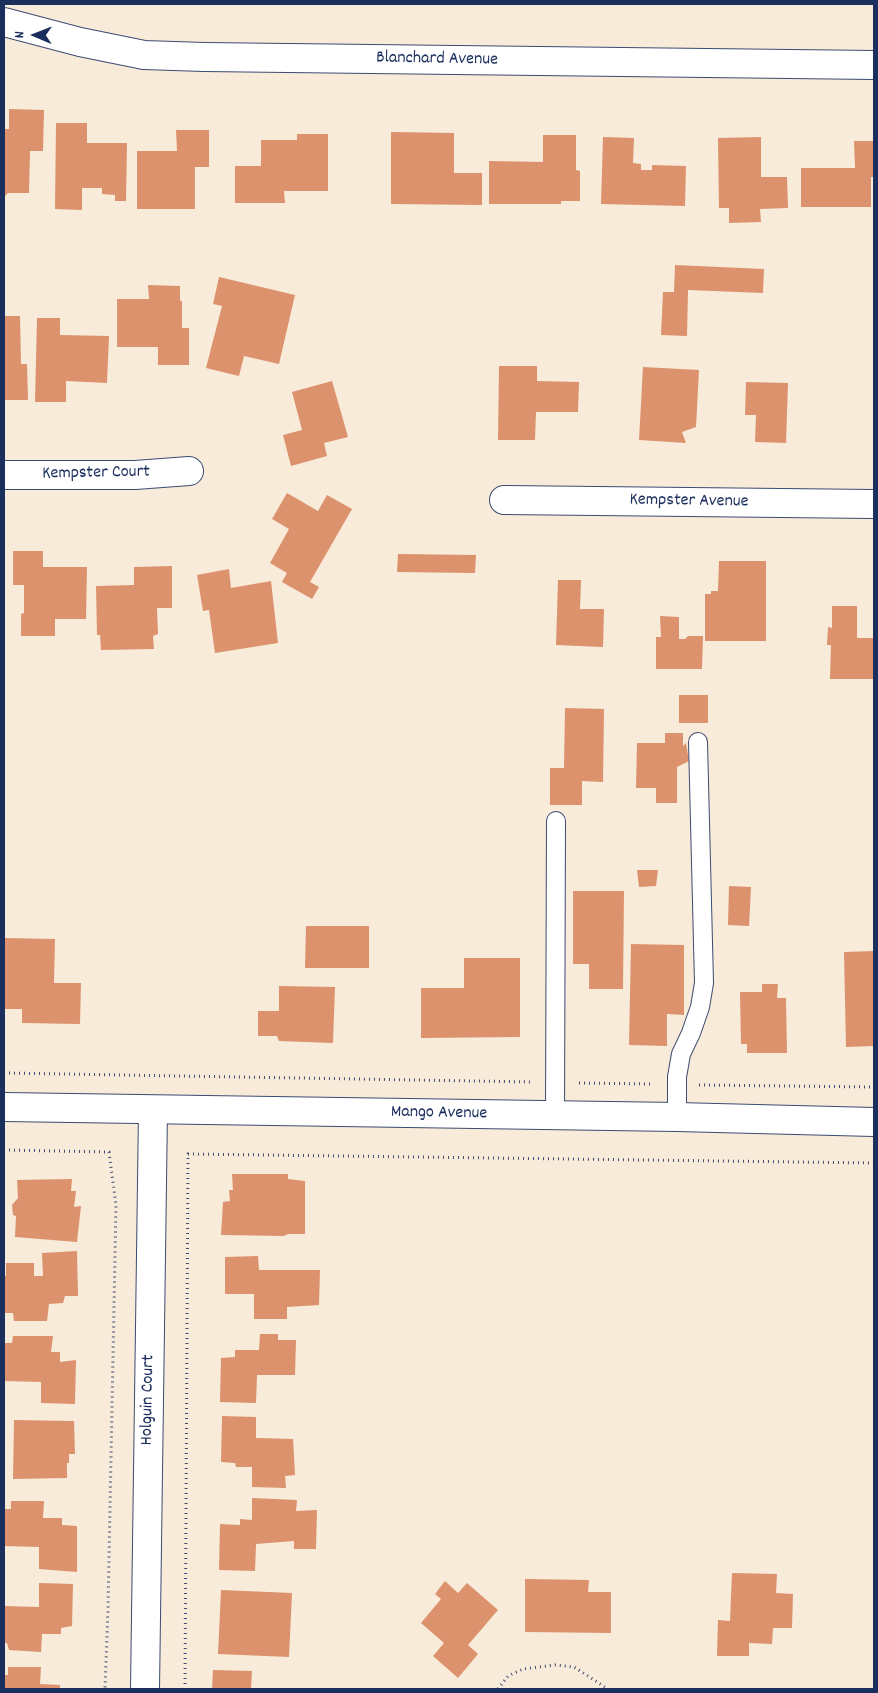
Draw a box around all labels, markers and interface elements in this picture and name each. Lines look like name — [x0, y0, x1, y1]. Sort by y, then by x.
north arrow — [10, 10, 60, 60]
text: N — [10, 31, 30, 38]
street label: Blanchard Avenue — [376, 48, 498, 72]
street label: Kempster Court — [42, 462, 150, 486]
street label: Kempster Avenue — [629, 490, 749, 514]
street label: Mango Avenue — [391, 1102, 487, 1126]
street label: Holguin Court — [137, 1354, 161, 1446]

